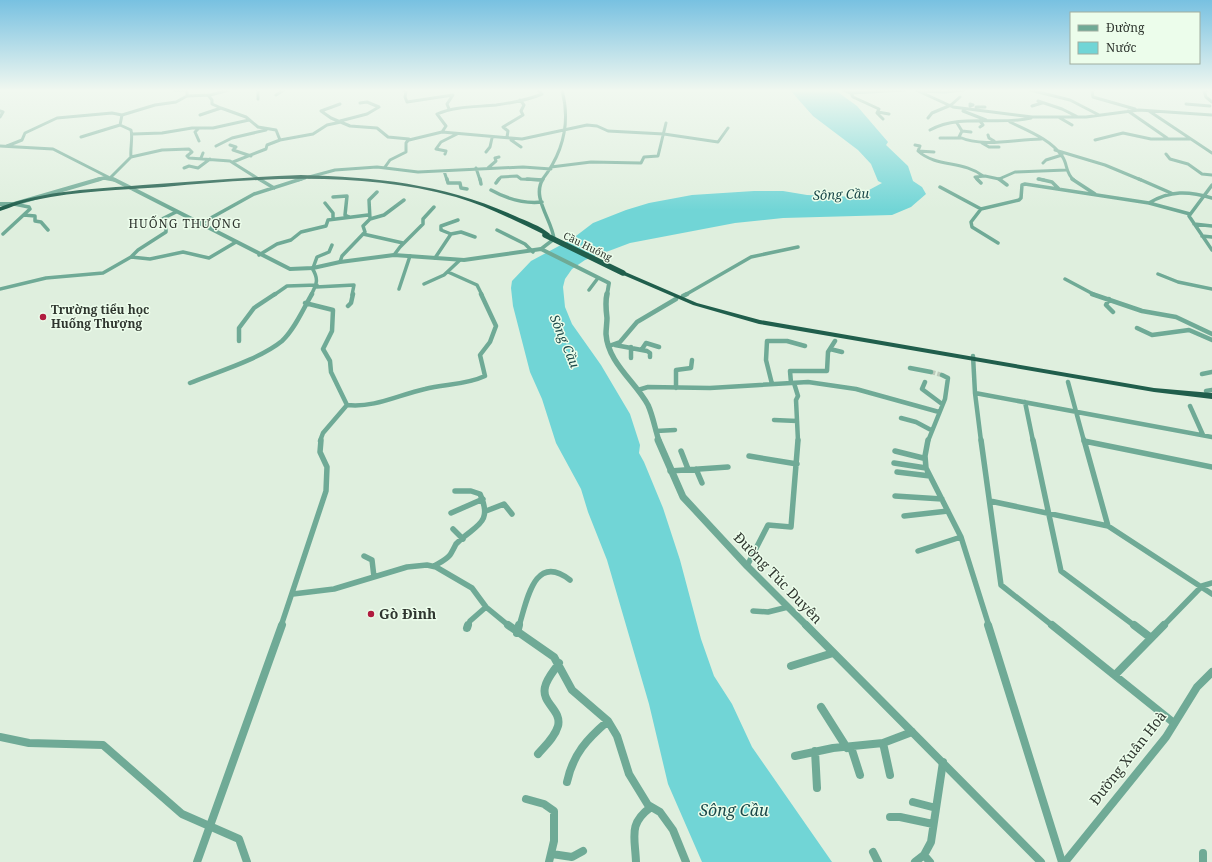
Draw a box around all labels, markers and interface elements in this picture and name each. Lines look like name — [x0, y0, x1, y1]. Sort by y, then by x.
legend — [1070, 12, 1200, 64]
text: Đường — [1106, 19, 1145, 36]
text: Nước — [1106, 39, 1137, 56]
water label: Sông Cầu — [812, 184, 870, 204]
district label: HUỐNG THƯỢNG — [129, 215, 241, 232]
street label: Cầu Huống — [561, 228, 615, 264]
place label: Trường tiểu học Huống Thượng — [51, 301, 149, 332]
marker: Trường tiểu học Huống Thượng — [38, 312, 48, 322]
water label: Sông Cầu — [546, 312, 584, 371]
street label: Đường Túc Duyên — [730, 528, 827, 627]
place label: Gò Đình — [379, 604, 436, 623]
marker: Gò Đình — [366, 609, 376, 619]
street label: Đường Xuân Hoà — [1085, 707, 1170, 809]
water label: Sông Cầu — [699, 799, 769, 821]

